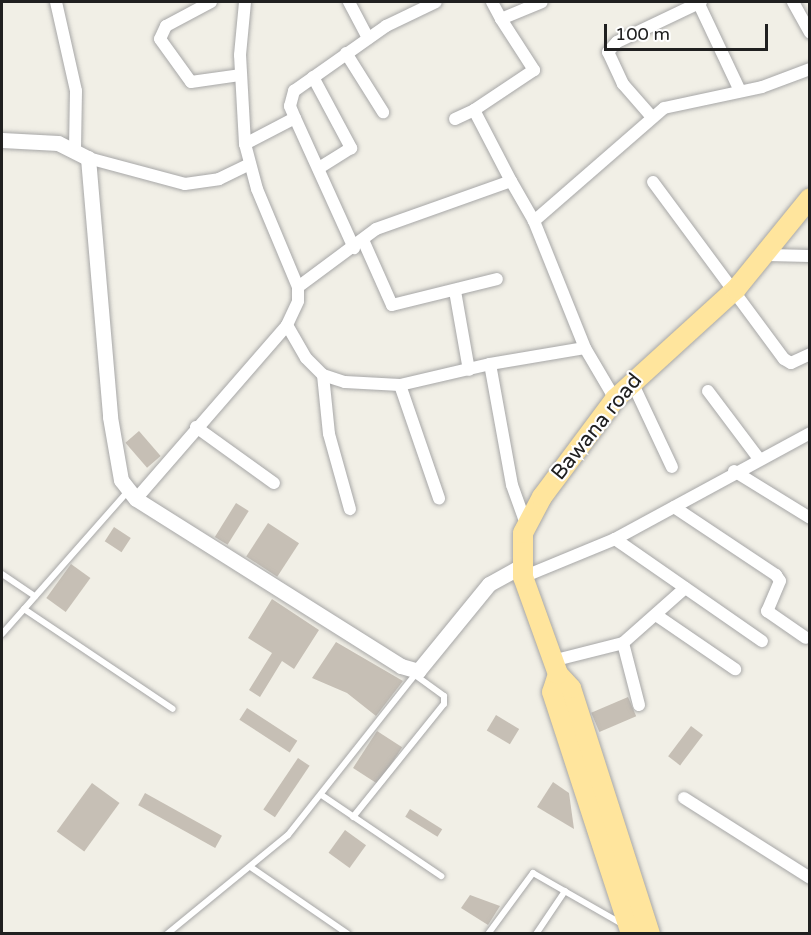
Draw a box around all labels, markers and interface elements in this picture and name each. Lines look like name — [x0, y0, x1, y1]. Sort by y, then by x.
scale bar — [607, 12, 770, 50]
text: 100 m — [615, 23, 670, 45]
street label: Bawana road — [546, 369, 648, 485]

